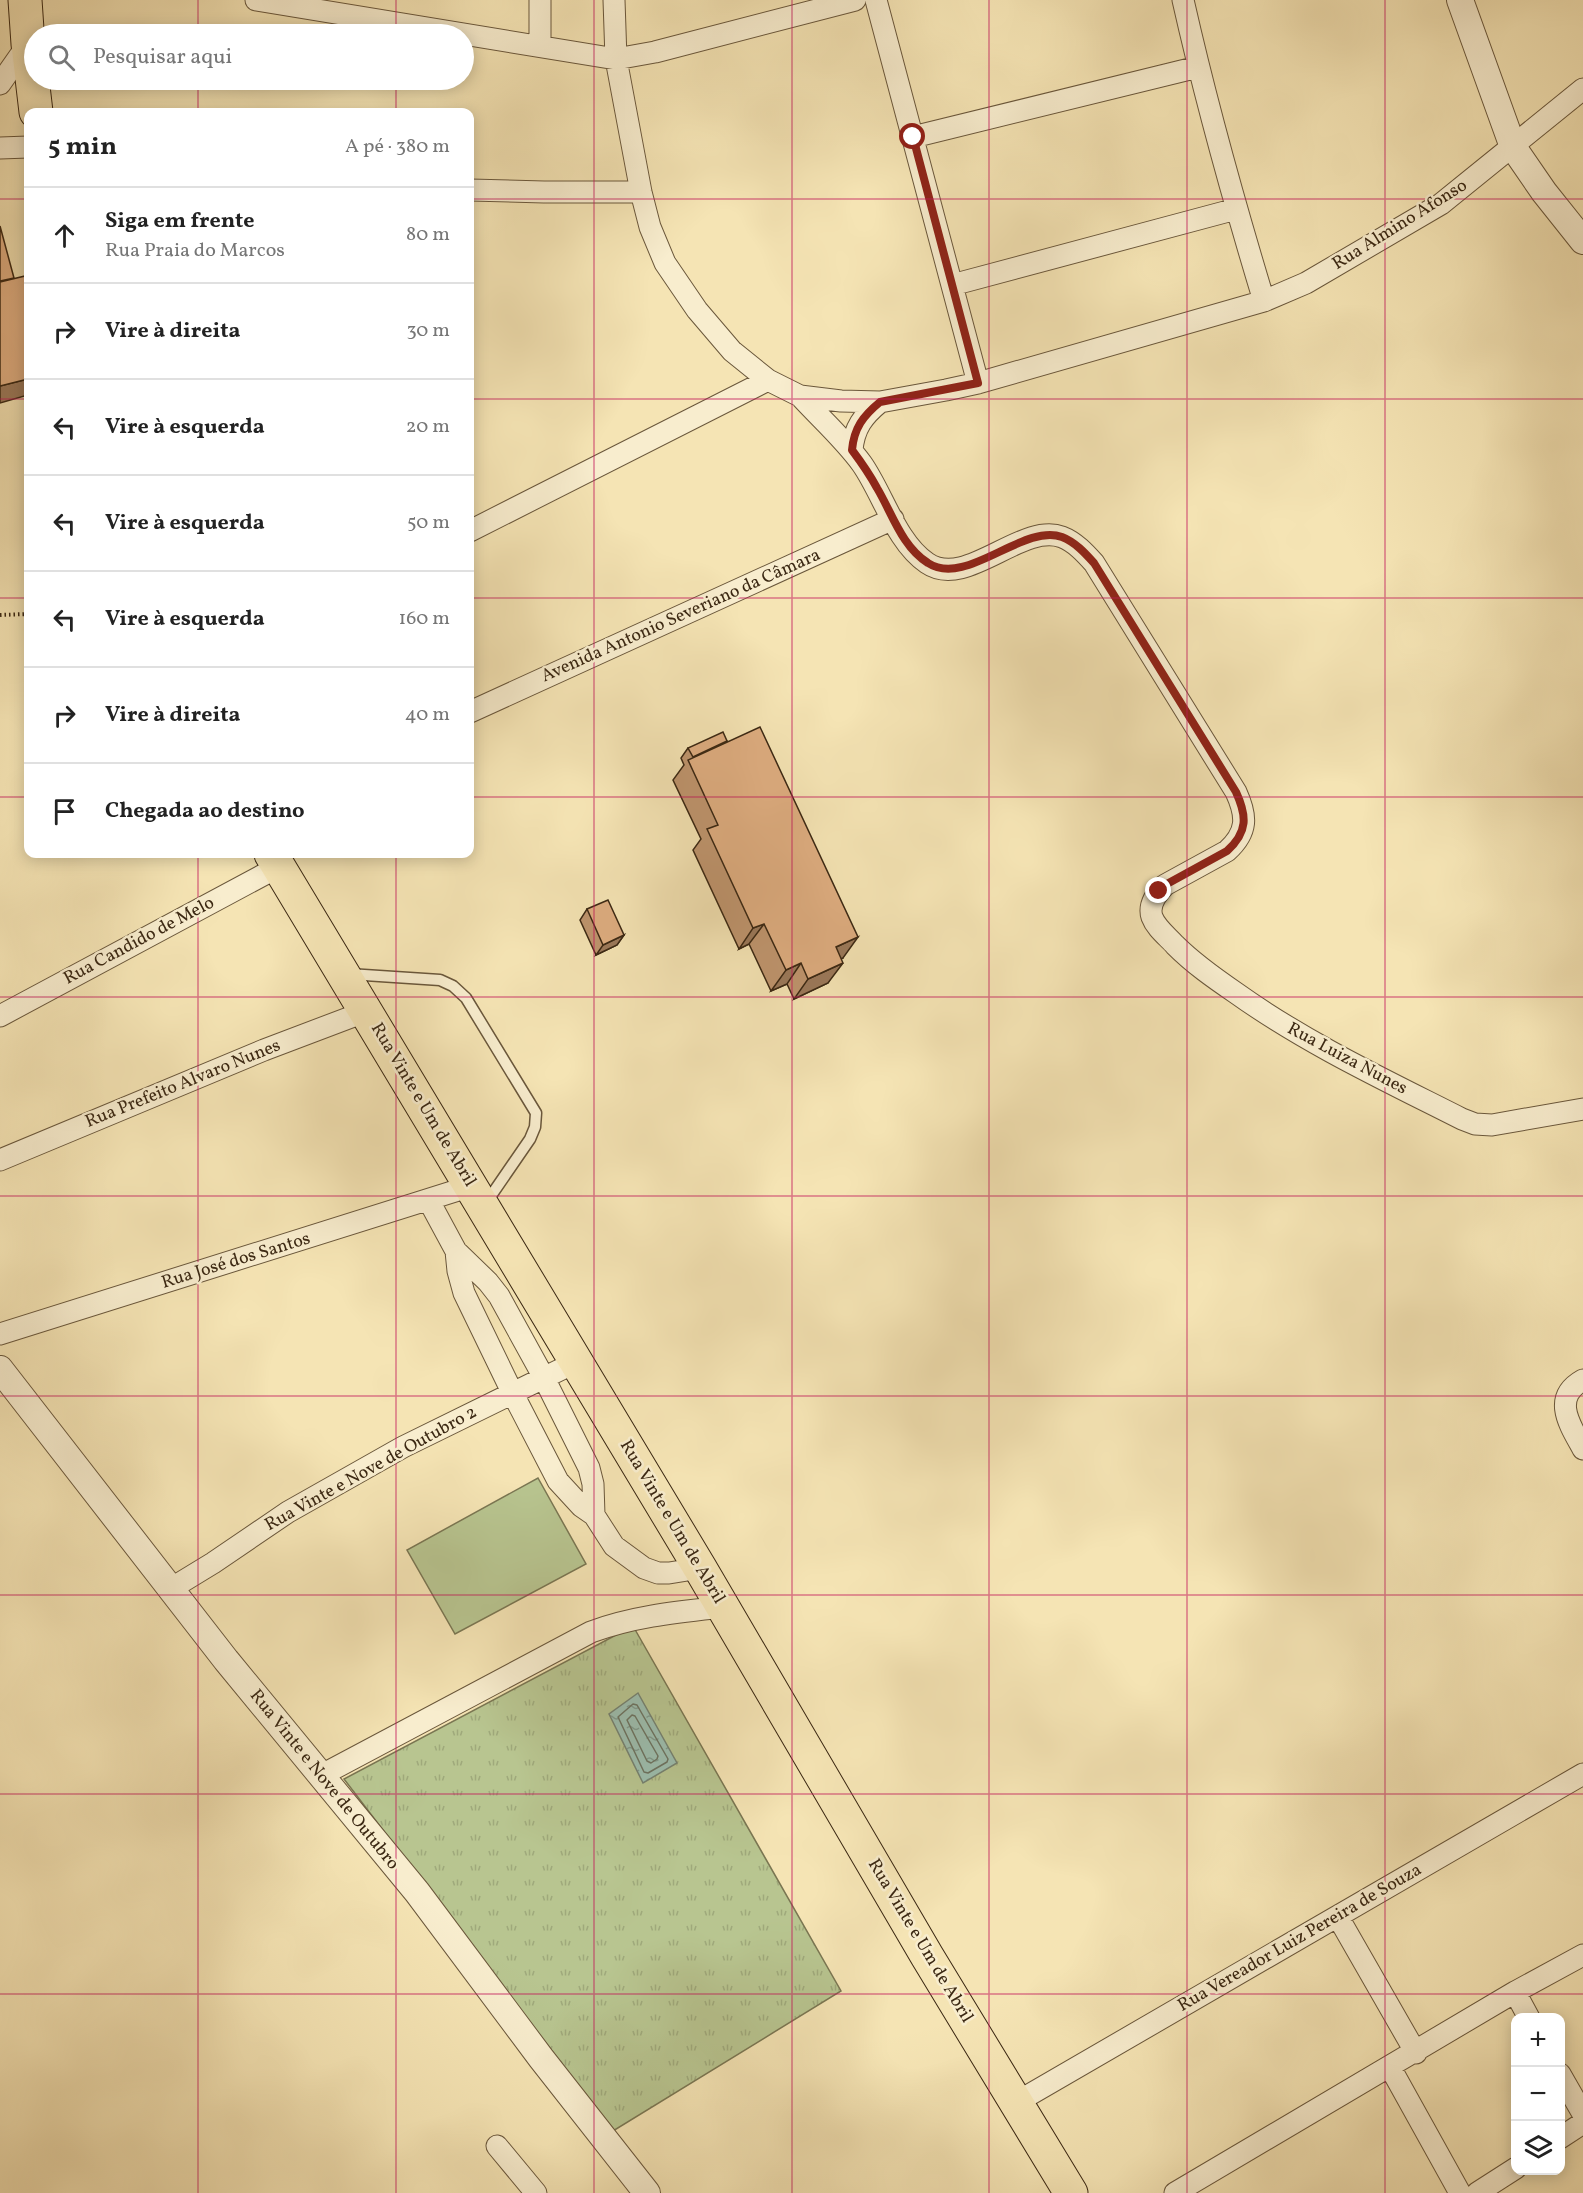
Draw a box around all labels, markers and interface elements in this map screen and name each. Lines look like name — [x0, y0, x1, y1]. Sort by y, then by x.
search box — [24, 24, 474, 90]
icon: search — [45, 41, 78, 74]
text: Pesquisar aqui — [93, 42, 232, 73]
route start — [899, 123, 925, 149]
text: 5 min — [48, 129, 117, 165]
text: A pé · 380 m — [345, 133, 450, 161]
street label: Rua Almino Afonso — [1328, 173, 1472, 277]
text: Siga em frente — [105, 206, 255, 237]
icon: ahead — [48, 219, 81, 252]
text: 80 m — [406, 221, 450, 249]
text: Rua Praia do Marcos — [105, 237, 285, 265]
icon: right — [48, 315, 81, 348]
text: Vire à direita — [105, 316, 241, 347]
text: 30 m — [406, 317, 450, 345]
icon: left — [48, 411, 81, 444]
text: Vire à esquerda — [105, 412, 265, 443]
text: 20 m — [406, 413, 450, 441]
icon: left — [48, 507, 81, 540]
text: Vire à esquerda — [105, 508, 265, 539]
text: 50 m — [407, 509, 450, 537]
street label: Avenida Antonio Severiano da Câmara — [537, 543, 825, 689]
icon: left — [48, 603, 81, 636]
text: Vire à esquerda — [105, 604, 265, 635]
text: 160 m — [398, 605, 450, 633]
icon: right — [48, 699, 81, 732]
text: Vire à direita — [105, 700, 241, 731]
text: 40 m — [405, 701, 450, 729]
icon: arrive — [48, 795, 81, 828]
text: Chegada ao destino — [105, 796, 305, 827]
route end — [1145, 877, 1171, 903]
street label: Rua Candido de Melo — [59, 891, 219, 991]
street label: Rua Luiza Nunes — [1283, 1017, 1411, 1101]
street label: Rua Vinte e Um de Abril — [364, 1018, 482, 1192]
street label: Rua Prefeito Alvaro Nunes — [82, 1033, 284, 1135]
street label: Rua José dos Santos — [158, 1226, 314, 1296]
street label: Rua Vinte e Nove de Outubro 2 — [260, 1400, 482, 1538]
street label: Rua Vinte e Um de Abril — [613, 1435, 731, 1609]
street label: Rua Vinte e Nove de Outubro — [243, 1684, 405, 1876]
street label: Rua Vinte e Um de Abril — [861, 1854, 979, 2028]
street label: Rua Vereador Luiz Pereira de Souza — [1173, 1858, 1427, 2018]
map controls — [1511, 2013, 1565, 2175]
button: + — [1511, 2013, 1565, 2067]
button: − — [1511, 2067, 1565, 2121]
button: layers — [1511, 2121, 1565, 2175]

